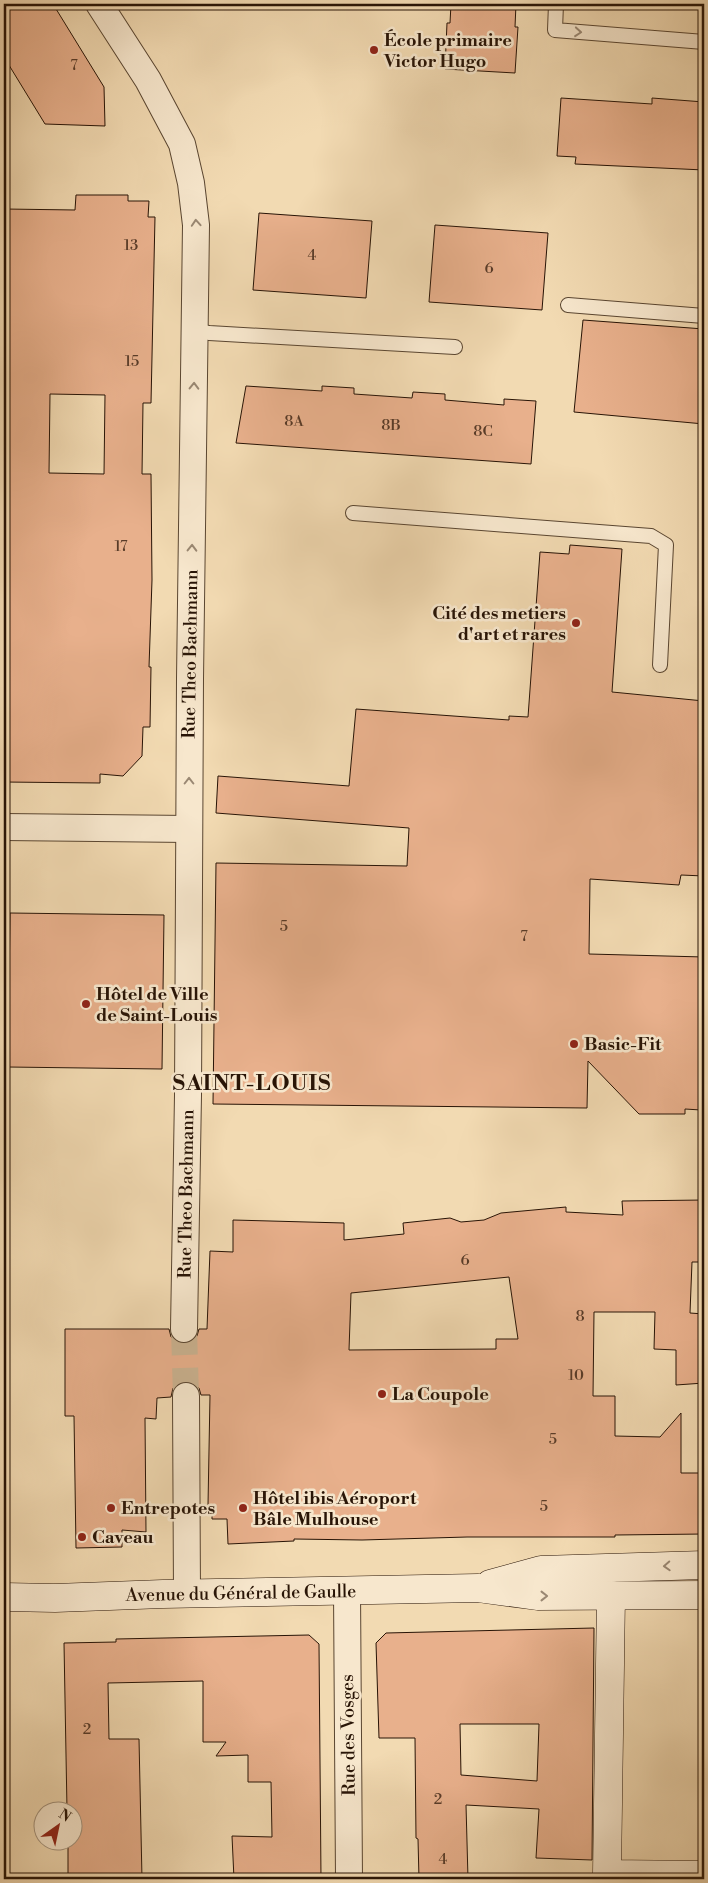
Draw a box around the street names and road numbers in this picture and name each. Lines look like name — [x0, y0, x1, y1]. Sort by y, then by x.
street label: Rue Theo Bachmann — [178, 569, 203, 739]
street label: Rue Theo Bachmann — [174, 1109, 199, 1279]
street label: Avenue du Général de Gaulle — [124, 1580, 357, 1607]
street label: Rue des Vosges — [336, 1674, 361, 1796]

